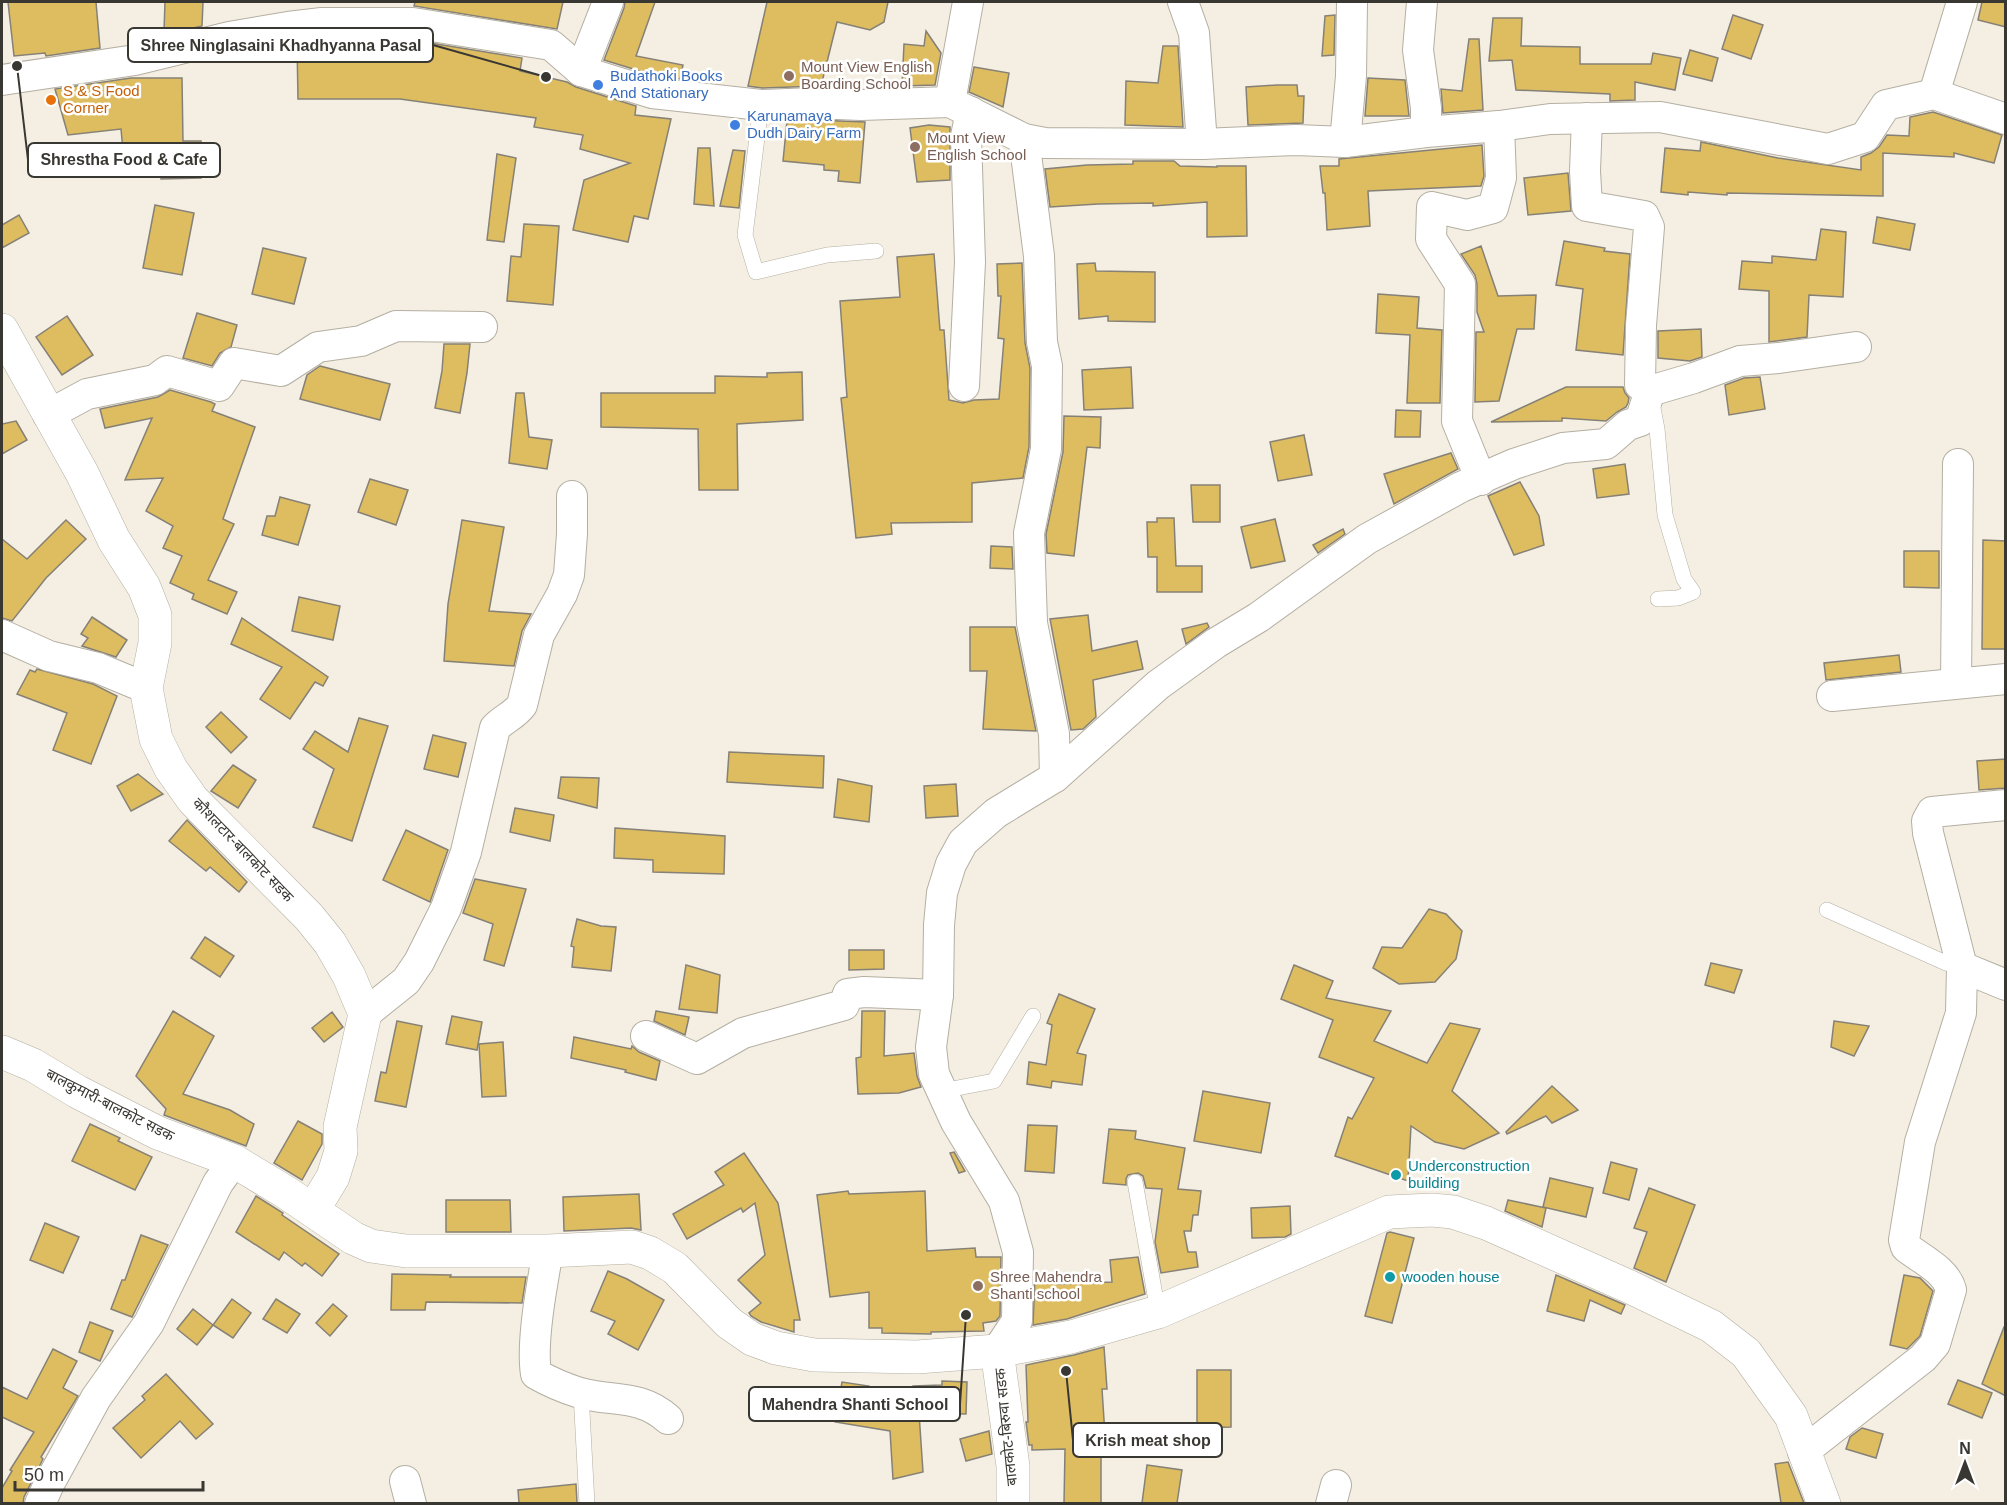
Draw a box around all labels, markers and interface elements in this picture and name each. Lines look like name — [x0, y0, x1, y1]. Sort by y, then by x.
callout: Shree Ninglasaini Khadhyanna Pasal — [128, 28, 433, 62]
text: Shree Ninglasaini Khadhyanna Pasal — [141, 37, 421, 54]
place label: Mount View English Boarding School — [801, 58, 932, 92]
place label: Budathoki Books And Stationary — [610, 67, 723, 101]
marker: Mount View English Boarding School — [782, 69, 796, 83]
marker: Budathoki Books And Stationary — [591, 78, 605, 92]
place label: S & S Food Corner — [63, 82, 140, 116]
marker: S & S Food Corner — [44, 93, 58, 107]
place label: Karunamaya Dudh Dairy Farm — [747, 107, 861, 141]
marker: Karunamaya Dudh Dairy Farm — [728, 118, 742, 132]
place label: Mount View English School — [927, 129, 1026, 163]
marker: Mount View English School — [908, 140, 922, 154]
callout: Shrestha Food & Cafe — [28, 143, 220, 177]
text: Shrestha Food & Cafe — [40, 151, 208, 168]
street label: कौशलटार-बालकोट सडक — [189, 794, 298, 905]
street label: बालकुमारी-बालकोट सडक — [42, 1065, 178, 1146]
place label: Underconstruction building — [1408, 1157, 1530, 1191]
marker: Underconstruction building — [1389, 1168, 1403, 1182]
place label: Shree Mahendra Shanti school — [990, 1268, 1102, 1302]
place label: wooden house — [1401, 1268, 1500, 1285]
marker: wooden house — [1383, 1270, 1397, 1284]
marker: Shree Mahendra Shanti school — [971, 1279, 985, 1293]
street label: बालकोट-बिरुवा सडक — [991, 1367, 1020, 1487]
callout: Mahendra Shanti School — [749, 1387, 960, 1421]
text: Mahendra Shanti School — [762, 1396, 948, 1413]
callout: Krish meat shop — [1073, 1423, 1222, 1457]
text: Krish meat shop — [1085, 1432, 1211, 1449]
north arrow — [1935, 1433, 1995, 1493]
text: N — [1959, 1440, 1971, 1457]
scale bar — [15, 1454, 202, 1492]
text: 50 m — [24, 1465, 64, 1485]

